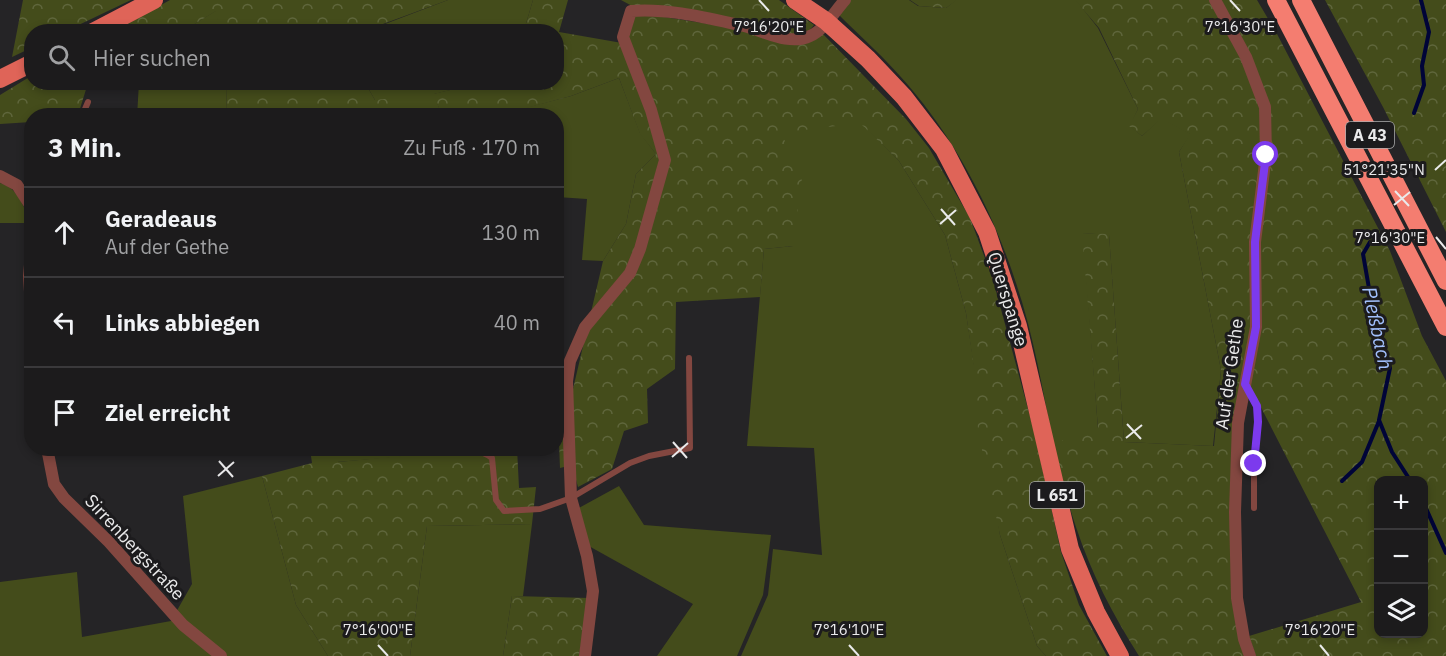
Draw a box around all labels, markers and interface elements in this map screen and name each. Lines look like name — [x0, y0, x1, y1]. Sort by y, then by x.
text: 7°16'20"E — [734, 17, 804, 36]
text: 7°16'30"E — [1205, 17, 1275, 36]
search box — [24, 24, 564, 90]
icon: search — [45, 41, 78, 74]
text: Hier suchen — [93, 43, 211, 72]
road number: A 43 — [1346, 122, 1394, 148]
text: 3 Min. — [48, 130, 122, 164]
text: Zu Fuß · 170 m — [403, 134, 540, 161]
route start — [1252, 141, 1278, 167]
text: 51°21'35"N — [1343, 160, 1425, 179]
text: Geradeaus — [105, 204, 217, 233]
icon: ahead — [48, 216, 81, 249]
text: 130 m — [482, 219, 540, 246]
text: 7°16'30"E — [1355, 228, 1425, 247]
text: Auf der Gethe — [105, 233, 229, 260]
street label: Querspange — [983, 249, 1033, 349]
water label: Pleßbach — [1356, 284, 1400, 372]
icon: left — [48, 306, 81, 339]
text: Links abbiegen — [105, 308, 260, 337]
text: 40 m — [494, 309, 540, 336]
street label: Auf der Gethe — [1210, 317, 1248, 431]
icon: arrive — [48, 396, 81, 429]
text: Ziel erreicht — [105, 398, 230, 427]
route end — [1240, 450, 1266, 476]
map controls — [1374, 476, 1428, 638]
button: + — [1374, 476, 1428, 530]
road number: L 651 — [1030, 482, 1084, 508]
street label: Sirrenbergstraße — [80, 489, 190, 605]
button: − — [1374, 530, 1428, 584]
button: layers — [1374, 584, 1428, 638]
text: 7°16'00"E — [343, 620, 413, 639]
text: 7°16'10"E — [814, 620, 884, 639]
text: 7°16'20"E — [1285, 620, 1355, 639]

